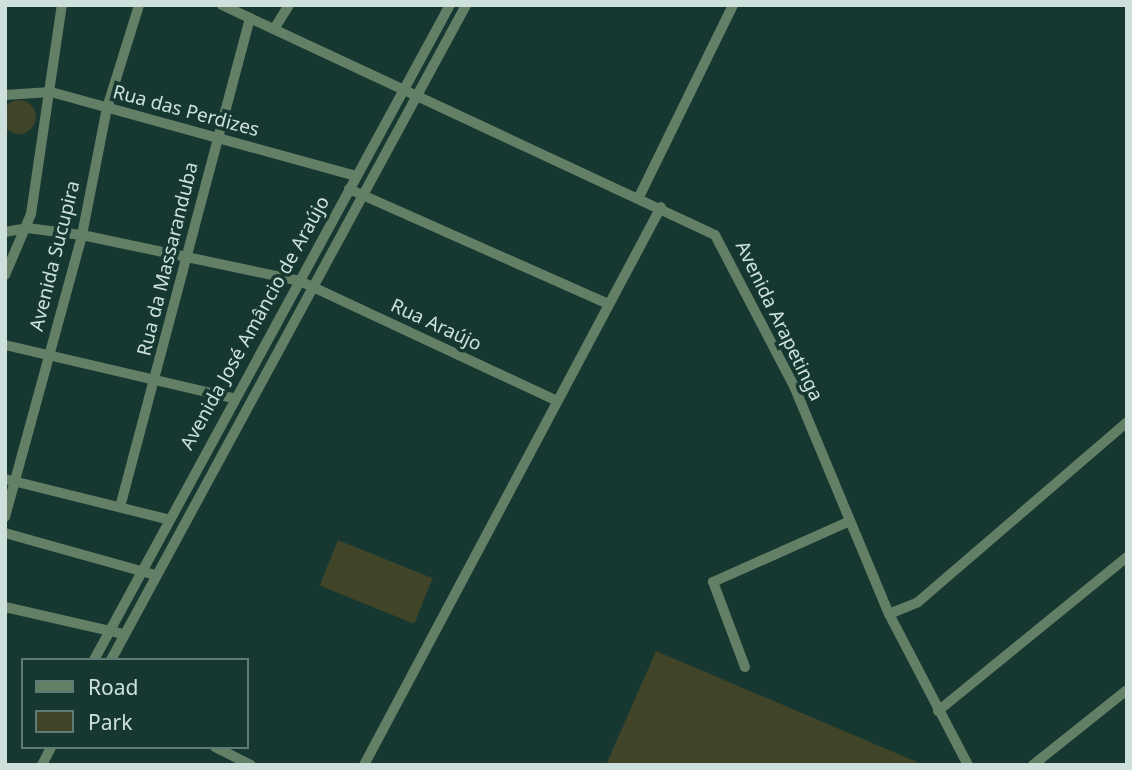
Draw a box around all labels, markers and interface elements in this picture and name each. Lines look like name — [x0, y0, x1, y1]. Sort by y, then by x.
street label: Rua das Perdizes — [110, 81, 262, 141]
street label: Rua da Massaranduba — [133, 160, 203, 358]
street label: Avenida Sucupira — [25, 178, 85, 334]
street label: Avenida José Amâncio de Araújo — [176, 192, 334, 454]
street label: Avenida Arapetinga — [730, 237, 828, 405]
street label: Rua Araújo — [387, 294, 485, 356]
legend — [21, 658, 248, 749]
text: Road — [88, 673, 138, 701]
text: Park — [88, 708, 132, 736]

